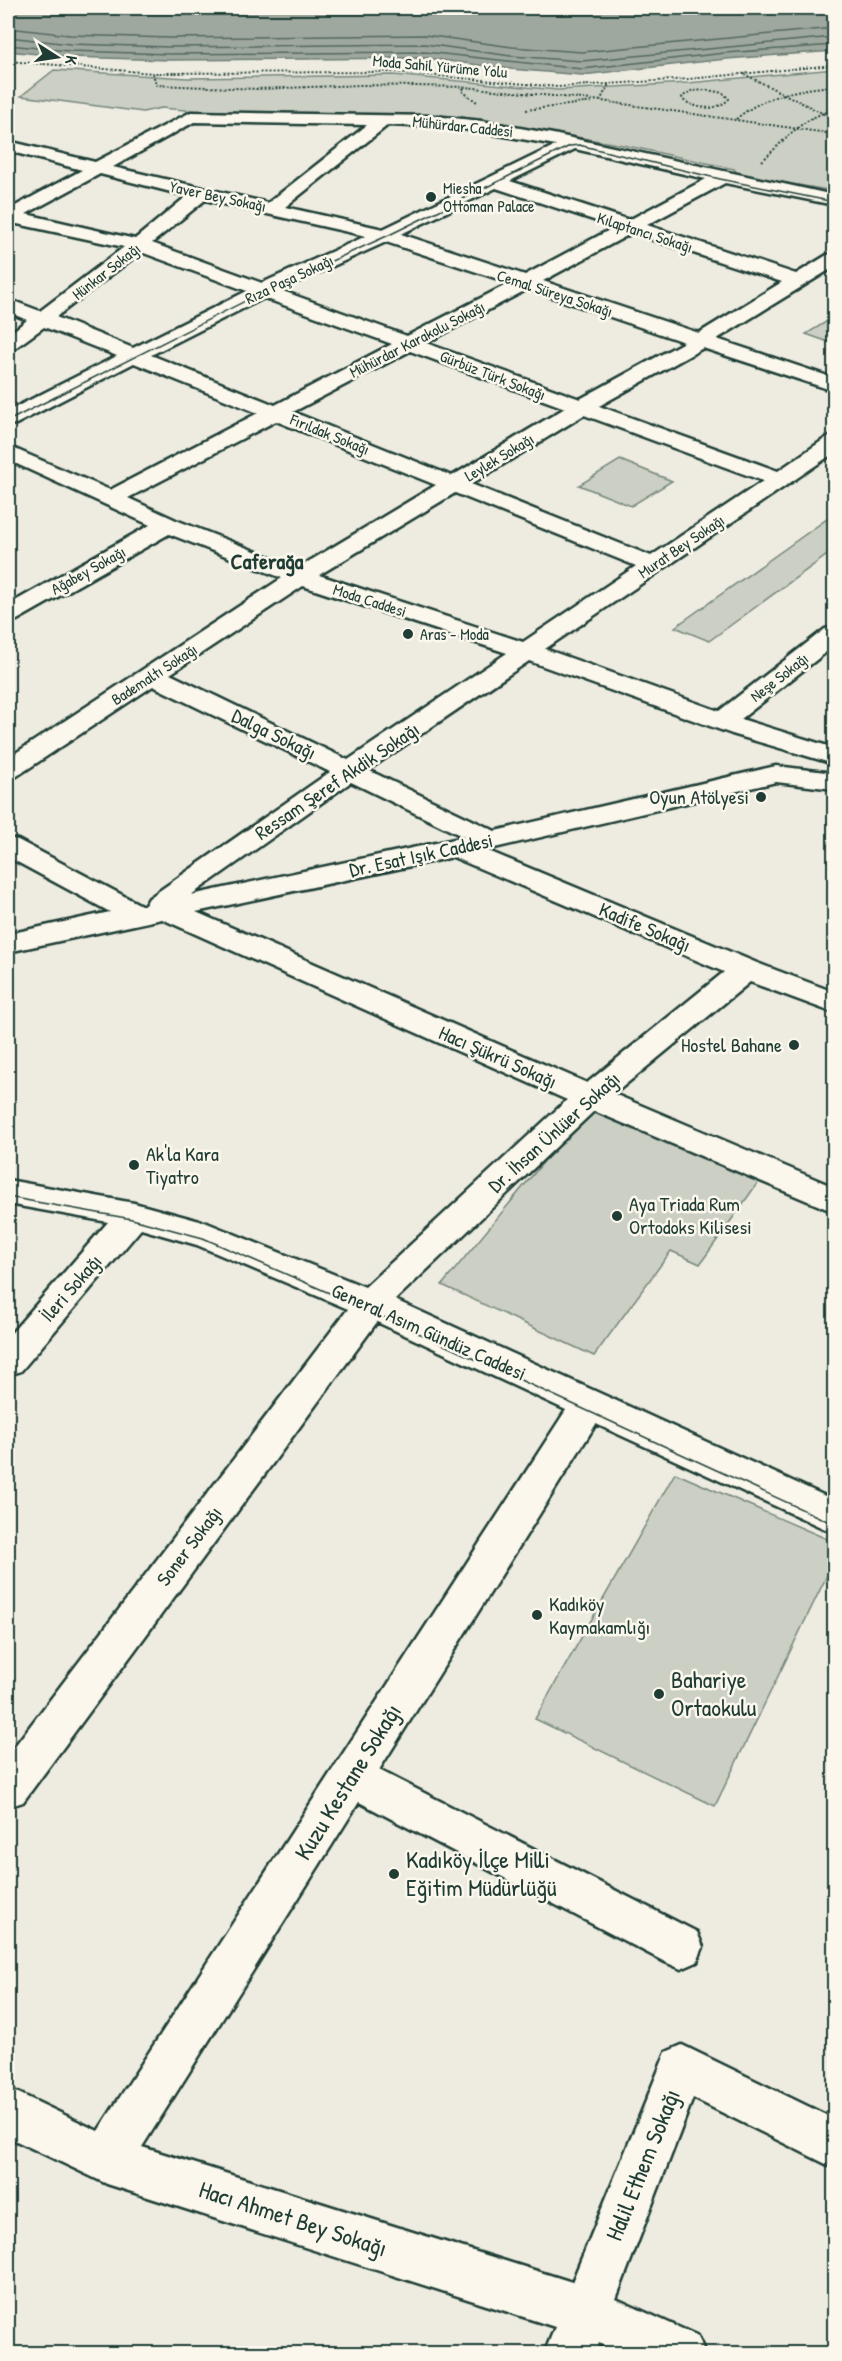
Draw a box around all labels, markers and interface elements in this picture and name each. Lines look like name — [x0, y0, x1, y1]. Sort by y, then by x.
north arrow — [27, 27, 87, 87]
street label: Moda Sahil Yürüme Yolu — [372, 49, 509, 83]
text: K — [60, 54, 83, 67]
street label: Mühürdar Caddesi — [412, 110, 514, 142]
street label: Yaver Bey Sokağı — [168, 175, 268, 217]
place label: Miesha Ottoman Palace — [443, 177, 535, 217]
marker: Miesha Ottoman Palace — [424, 190, 438, 204]
street label: Kılaptancı Sokağı — [594, 206, 696, 258]
street label: Hünkar Sokağı — [67, 237, 145, 305]
street label: Rıza Paşa Sokağı — [241, 249, 337, 309]
street label: Cemal Süreya Sokağı — [494, 264, 616, 322]
street label: Mühürdar Karakolu Sokağı — [345, 295, 489, 383]
street label: Gürbüz Türk Sokağı — [437, 345, 549, 405]
street label: Fırıldak Sokağı — [286, 408, 373, 460]
street label: Leylek Sokağı — [460, 428, 538, 486]
street label: Murat Bey Sokağı — [633, 509, 729, 583]
street label: Ağabey Sokağı — [47, 540, 129, 600]
district label: Caferağa — [231, 546, 304, 577]
street label: Moda Caddesi — [331, 578, 409, 622]
place label: Aras - Moda — [420, 623, 489, 645]
marker: Aras - Moda — [401, 627, 415, 641]
street label: Bademaltı Sokağı — [107, 638, 201, 710]
street label: Neşe Sokağı — [745, 647, 813, 707]
street label: Dalga Sokağı — [228, 702, 321, 766]
street label: Ressam Şeref Akdik Sokağı — [249, 715, 424, 846]
place label: Oyun Atölyesi — [649, 783, 749, 810]
marker: Oyun Atölyesi — [754, 790, 768, 804]
street label: Dr. Esat Işık Caddesi — [347, 826, 495, 883]
street label: Kadife Sokağı — [595, 895, 695, 958]
street label: Hacı Şükrü Sokağı — [435, 1018, 562, 1095]
place label: Hostel Bahane — [681, 1031, 782, 1058]
marker: Hostel Bahane — [787, 1038, 801, 1052]
street label: Dr. İhsan Ünlüer Sokağı — [482, 1065, 625, 1198]
place label: Ak'la Kara Tiyatro — [146, 1140, 219, 1190]
marker: Ak'la Kara Tiyatro — [127, 1158, 141, 1172]
place label: Aya Triada Rum Ortodoks Kilisesi — [629, 1190, 752, 1240]
marker: Aya Triada Rum Ortodoks Kilisesi — [610, 1209, 624, 1223]
street label: İleri Sokağı — [34, 1248, 108, 1327]
street label: General Asım Gündüz Caddesi — [328, 1276, 531, 1387]
street label: Soner Sokağı — [150, 1500, 227, 1591]
place label: Kadıköy Kaymakamlığı — [549, 1590, 650, 1640]
marker: Kadıköy Kaymakamlığı — [530, 1608, 544, 1622]
place label: Bahariye Ortaokulu — [671, 1663, 757, 1723]
marker: Bahariye Ortaokulu — [652, 1687, 666, 1701]
street label: Kuzu Kestane Sokağı — [286, 1697, 408, 1866]
place label: Kadıköy İlçe Milli Eğitim Müdürlüğü — [406, 1843, 557, 1903]
marker: Kadıköy İlçe Milli Eğitim Müdürlüğü — [387, 1867, 401, 1881]
street label: Halil Ethem Sokağı — [597, 2084, 687, 2245]
street label: Hacı Ahmet Bey Sokağı — [195, 2173, 391, 2264]

